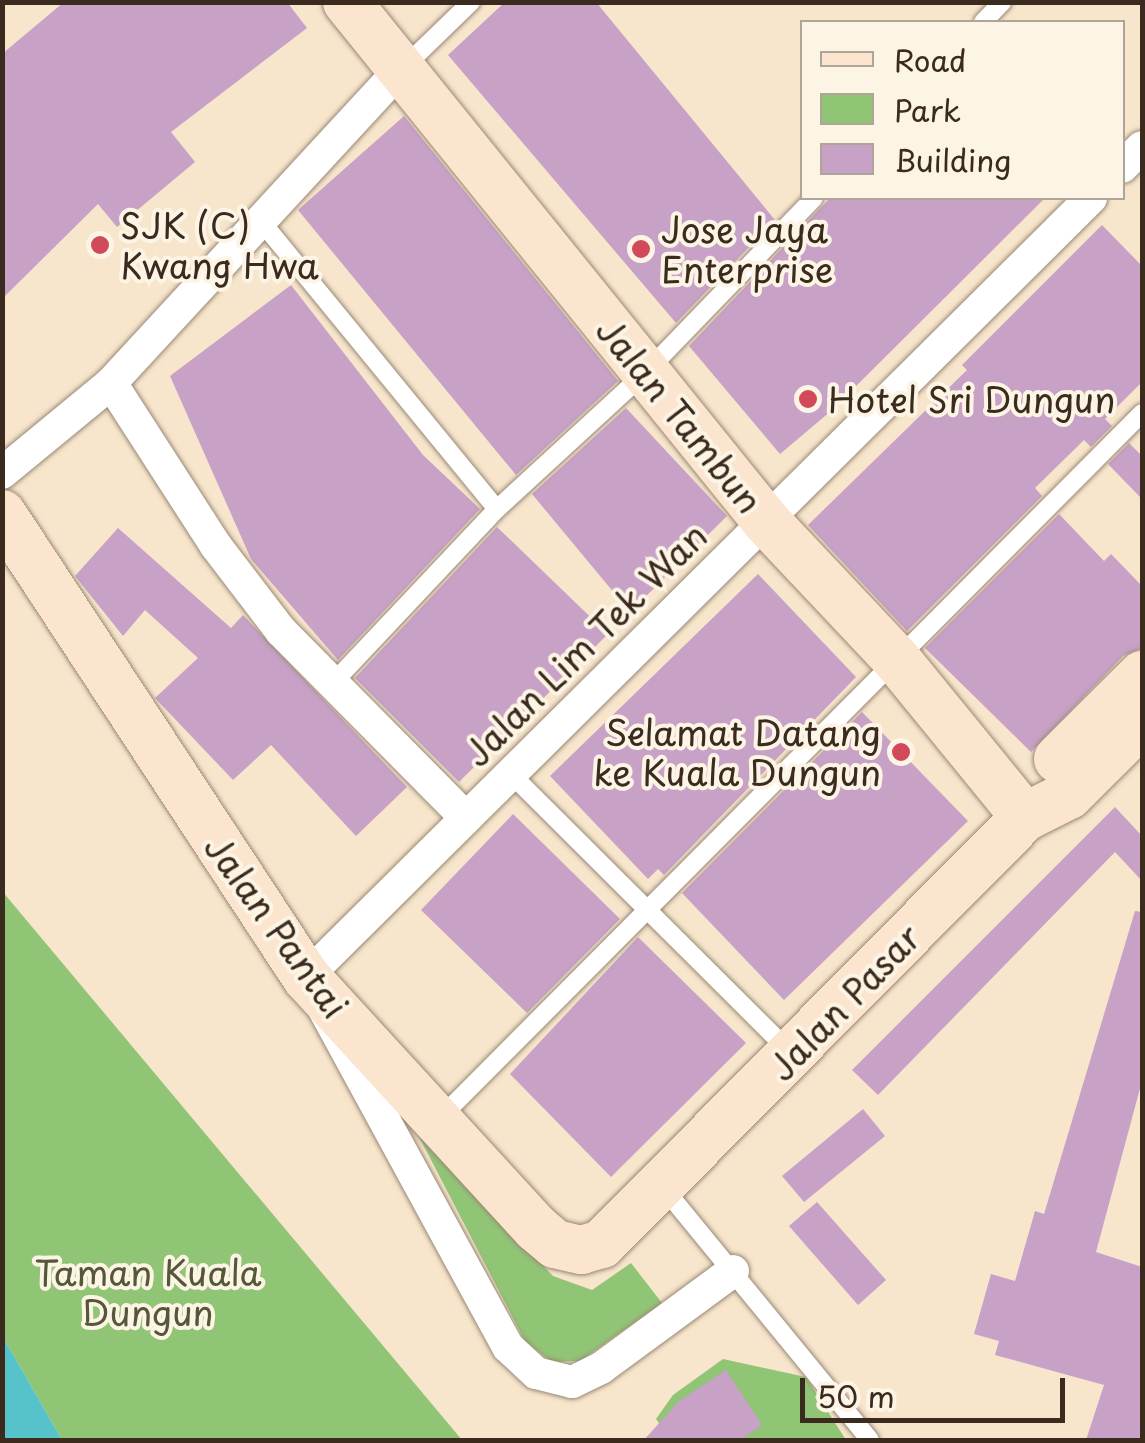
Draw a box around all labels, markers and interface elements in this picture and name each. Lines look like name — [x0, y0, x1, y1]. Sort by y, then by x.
legend — [800, 20, 1125, 200]
text: Road — [894, 37, 967, 82]
text: Park — [894, 87, 961, 132]
text: Building — [894, 137, 1011, 182]
place label: SJK (C) Kwang Hwa — [120, 204, 319, 286]
place label: Jose Jaya Enterprise — [661, 208, 833, 290]
marker: SJK (C) Kwang Hwa — [89, 234, 111, 256]
marker: Jose Jaya Enterprise — [630, 238, 652, 260]
street label: Jalan Tambun — [588, 308, 772, 522]
place label: Hotel Sri Dungun — [828, 378, 1118, 420]
marker: Hotel Sri Dungun — [797, 388, 819, 410]
street label: Jalan Lim Tek Wan — [455, 514, 715, 774]
place label: Selamat Datang ke Kuala Dungun — [589, 711, 881, 793]
marker: Selamat Datang ke Kuala Dungun — [890, 741, 912, 763]
street label: Jalan Pantai — [196, 826, 358, 1026]
street label: Jalan Pasar — [759, 915, 929, 1089]
park label: Taman Kuala Dungun — [35, 1251, 261, 1333]
scale bar — [805, 1358, 1070, 1420]
text: 50 m — [817, 1373, 895, 1418]

